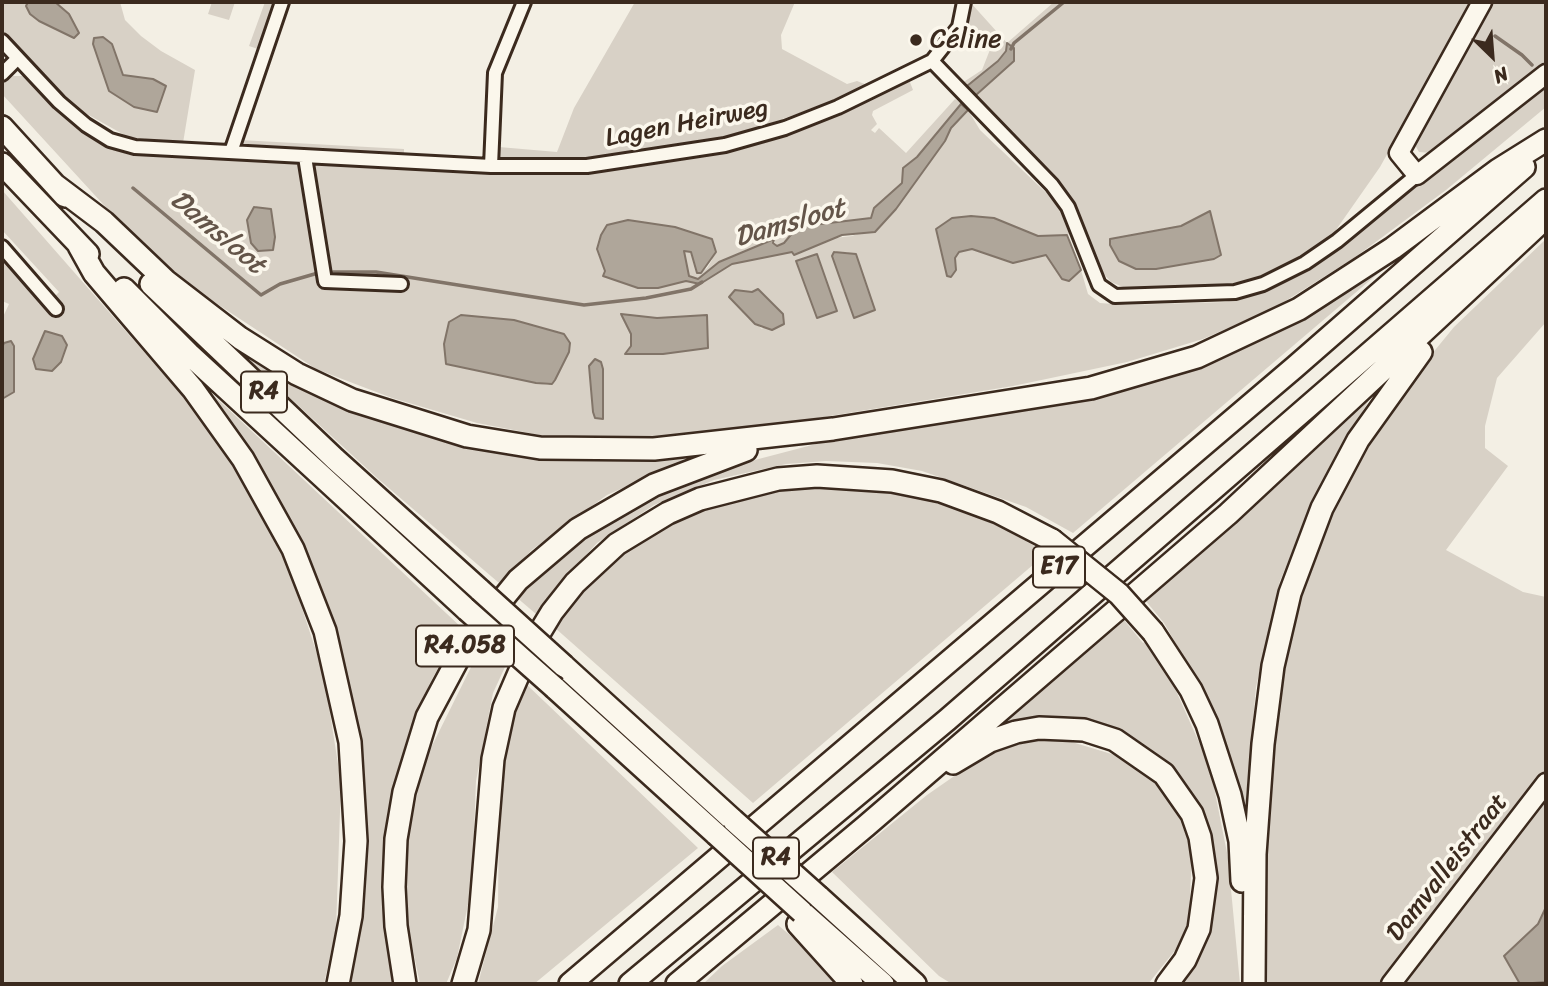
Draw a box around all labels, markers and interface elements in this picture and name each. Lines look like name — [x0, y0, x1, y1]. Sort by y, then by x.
north arrow — [1457, 21, 1527, 91]
place label: Céline — [930, 24, 1002, 56]
marker: Céline — [908, 32, 924, 48]
text: N — [1488, 58, 1514, 93]
street label: Lagen Heirweg — [603, 93, 771, 155]
water label: Damsloot — [163, 184, 271, 282]
water label: Damsloot — [731, 192, 849, 256]
road number: R4 — [241, 372, 287, 412]
road number: E17 — [1033, 546, 1085, 588]
road number: R4.058 — [416, 626, 514, 666]
street label: Damvalleistraat — [1381, 788, 1515, 948]
road number: R4 — [753, 838, 799, 878]

